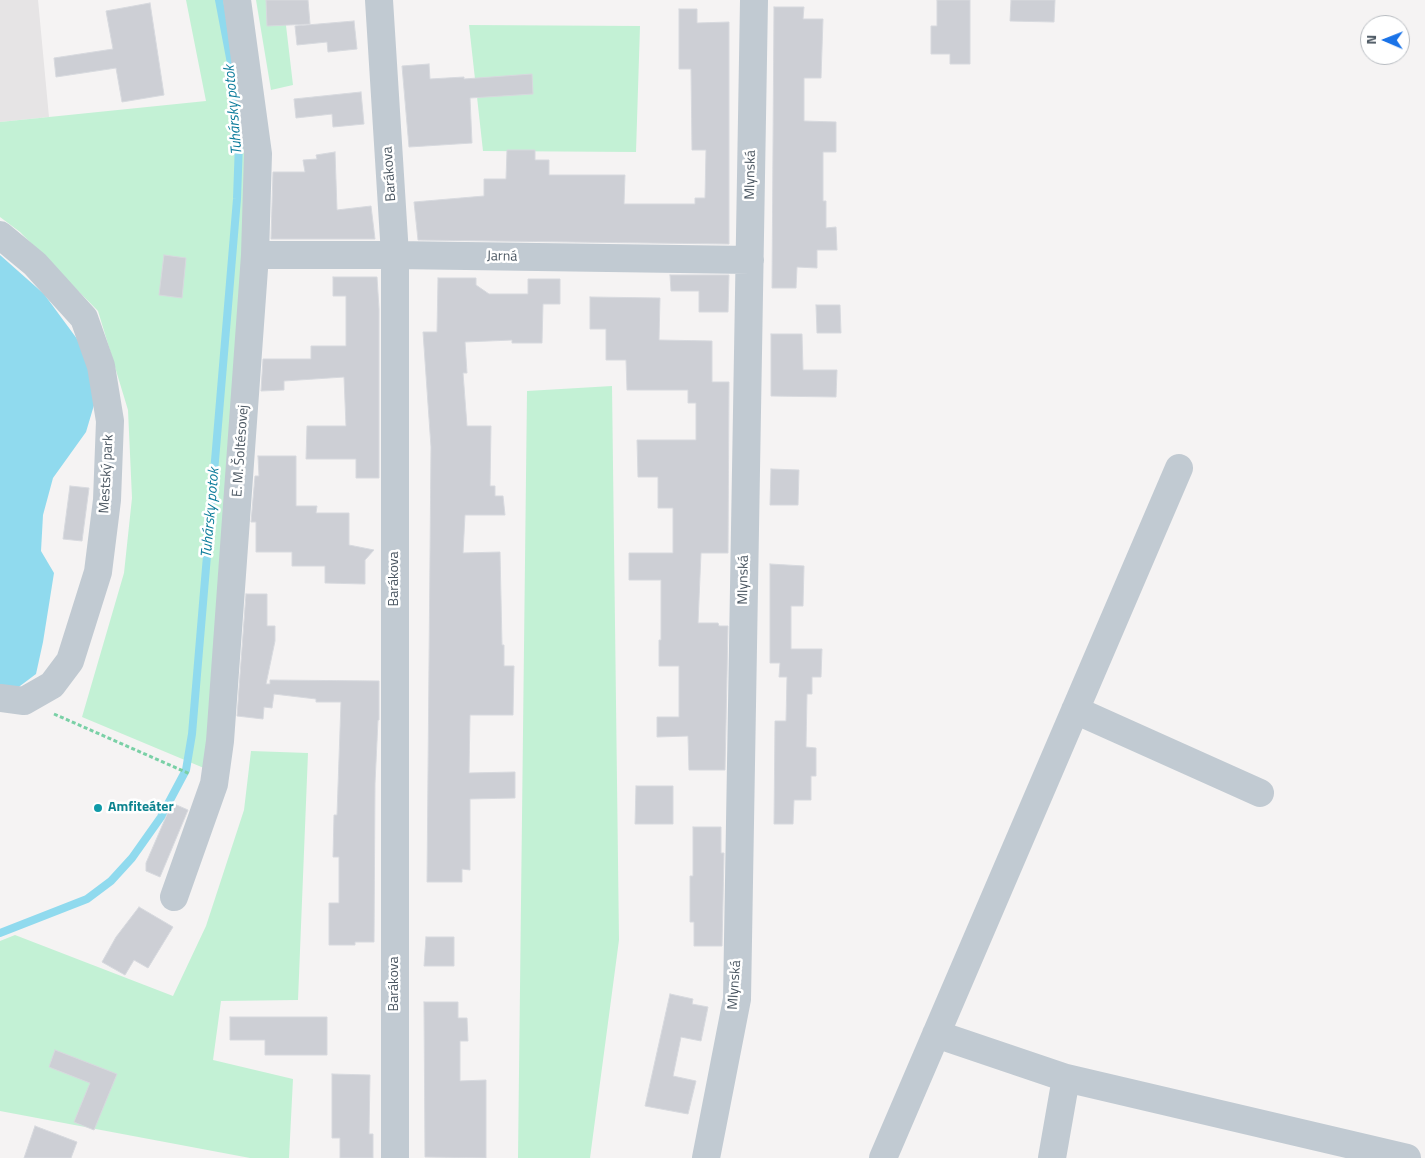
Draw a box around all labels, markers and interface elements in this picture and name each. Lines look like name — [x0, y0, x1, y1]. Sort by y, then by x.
north arrow — [1360, 15, 1410, 65]
text: N — [1360, 35, 1381, 45]
water label: Tuhársky potok — [221, 64, 247, 156]
street label: Barákova — [380, 146, 400, 202]
street label: Mlynská — [742, 150, 760, 200]
street label: Jarná — [487, 248, 517, 266]
street label: E. M. Šoltésovej — [229, 404, 253, 498]
street label: Mestský park — [97, 434, 117, 514]
water label: Tuhársky potok — [198, 467, 224, 559]
street label: Barákova — [387, 552, 403, 606]
street label: Mlynská — [735, 555, 753, 605]
place label: Amfiteáter — [108, 800, 174, 816]
marker: Amfiteáter — [92, 802, 104, 814]
street label: Barákova — [387, 957, 403, 1011]
street label: Mlynská — [725, 960, 745, 1010]

